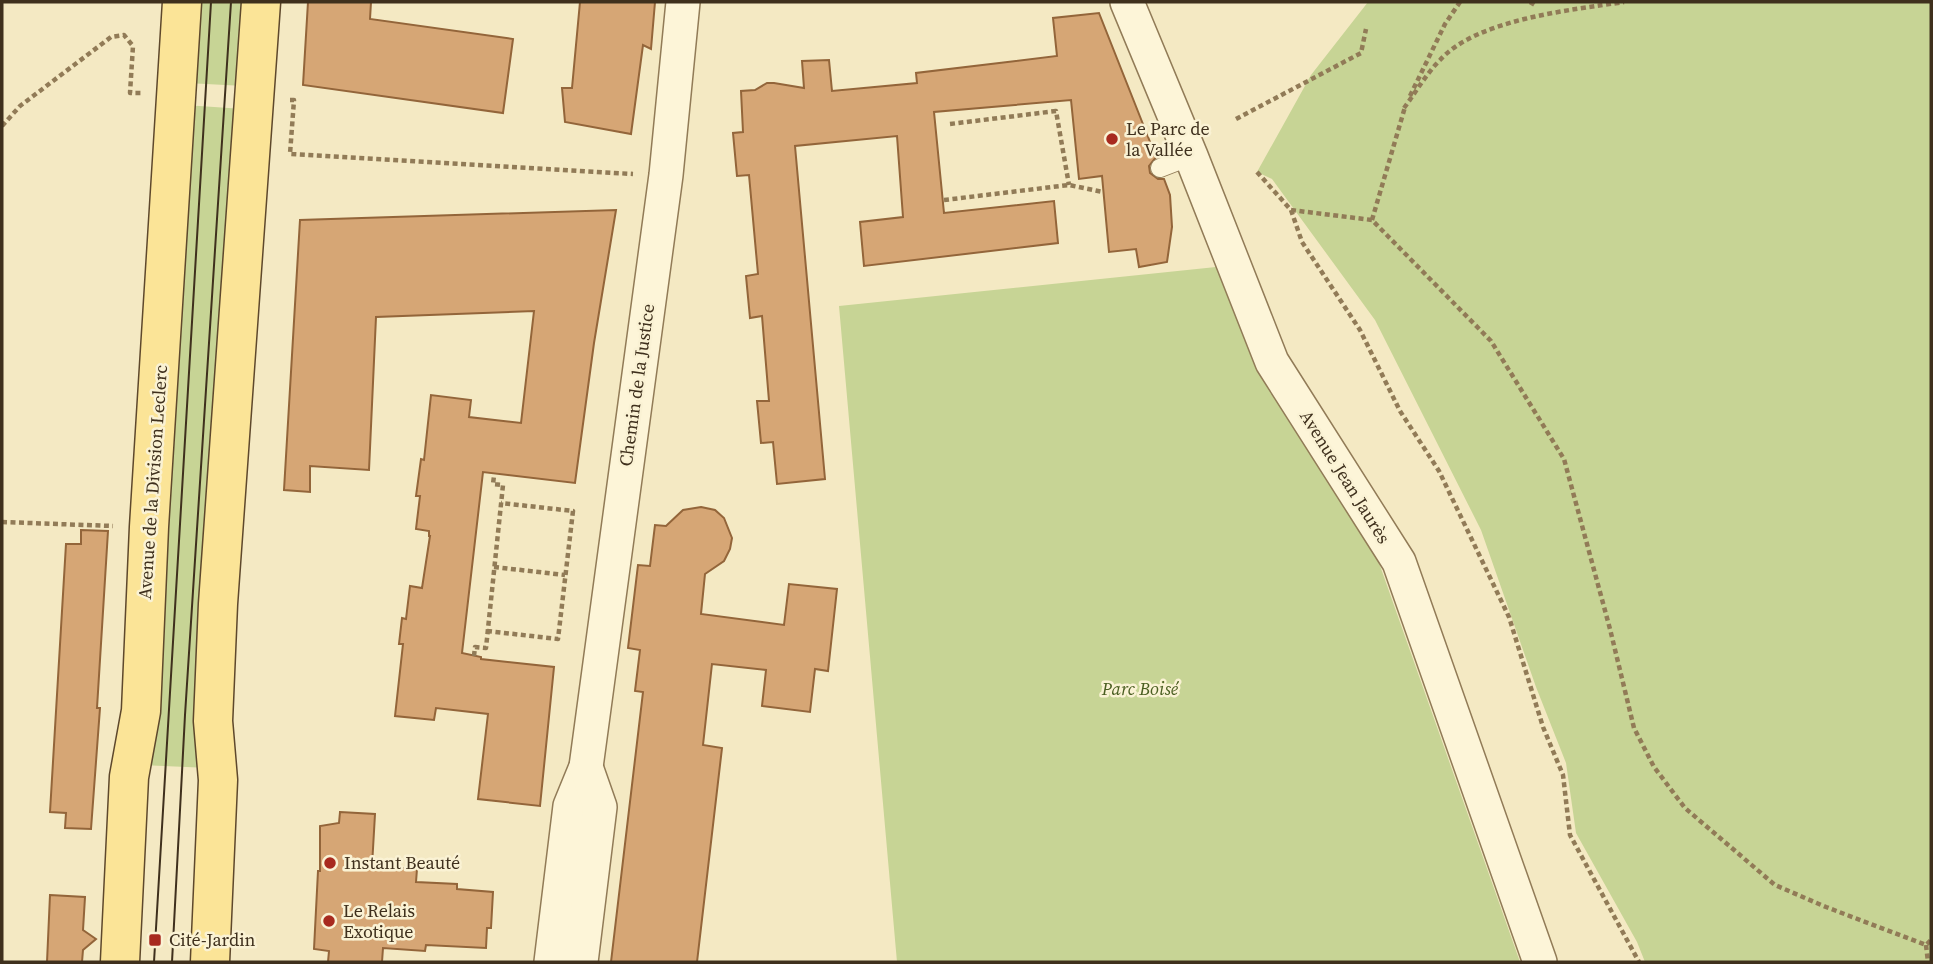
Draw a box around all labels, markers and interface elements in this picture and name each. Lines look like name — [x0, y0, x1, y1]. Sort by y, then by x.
place label: Le Parc de la Vallée — [1126, 116, 1210, 162]
marker: Le Parc de la Vallée — [1104, 131, 1120, 147]
street label: Chemin de la Justice — [613, 302, 660, 468]
street label: Avenue de la Division Leclerc — [132, 364, 173, 600]
street label: Avenue Jean Jaurès — [1294, 405, 1397, 548]
park label: Parc Boisé — [1101, 676, 1180, 701]
place label: Instant Beauté — [344, 850, 460, 875]
marker: Instant Beauté — [322, 855, 338, 871]
place label: Le Relais Exotique — [343, 898, 415, 944]
marker: Le Relais Exotique — [321, 913, 337, 929]
place label: Cité-Jardin — [169, 927, 256, 952]
marker: Cité-Jardin — [147, 932, 163, 948]

